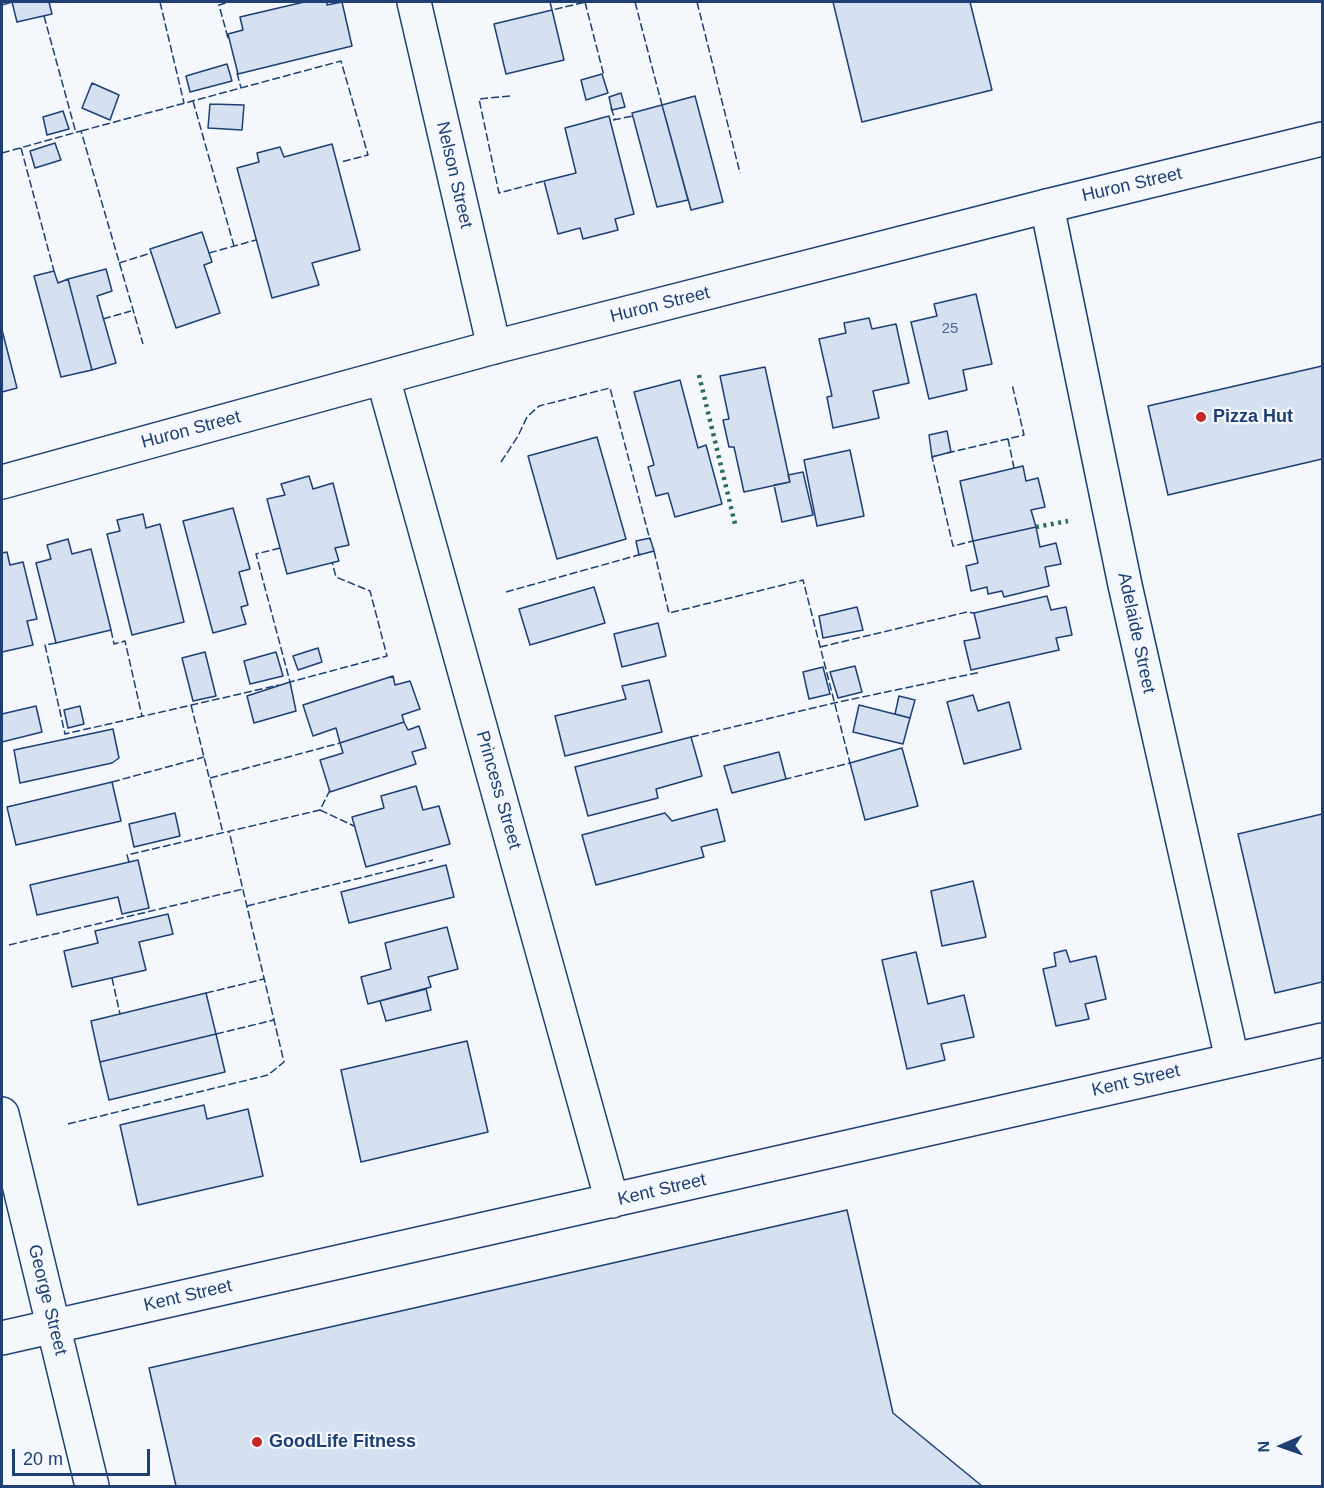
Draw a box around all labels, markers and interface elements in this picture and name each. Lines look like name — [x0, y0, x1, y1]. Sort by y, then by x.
street label: Nelson Street — [431, 119, 477, 231]
street label: Huron Street — [1080, 163, 1184, 207]
street label: Huron Street — [608, 282, 712, 328]
house number: 25 — [942, 320, 958, 338]
street label: Huron Street — [139, 406, 243, 454]
place label: Pizza Hut — [1213, 406, 1293, 428]
marker: Pizza Hut — [1194, 410, 1208, 424]
street label: Adelaide Street — [1113, 571, 1159, 695]
street label: Princess Street — [471, 728, 525, 852]
street label: Kent Street — [1090, 1060, 1182, 1102]
street label: Kent Street — [616, 1169, 708, 1211]
street label: George Street — [23, 1243, 71, 1357]
street label: Kent Street — [142, 1275, 234, 1317]
north arrow — [1252, 1416, 1312, 1476]
place label: GoodLife Fitness — [269, 1431, 416, 1453]
marker: GoodLife Fitness — [250, 1435, 264, 1449]
scale bar — [15, 1437, 153, 1475]
text: N — [1255, 1441, 1272, 1453]
text: 20 m — [23, 1449, 63, 1469]

